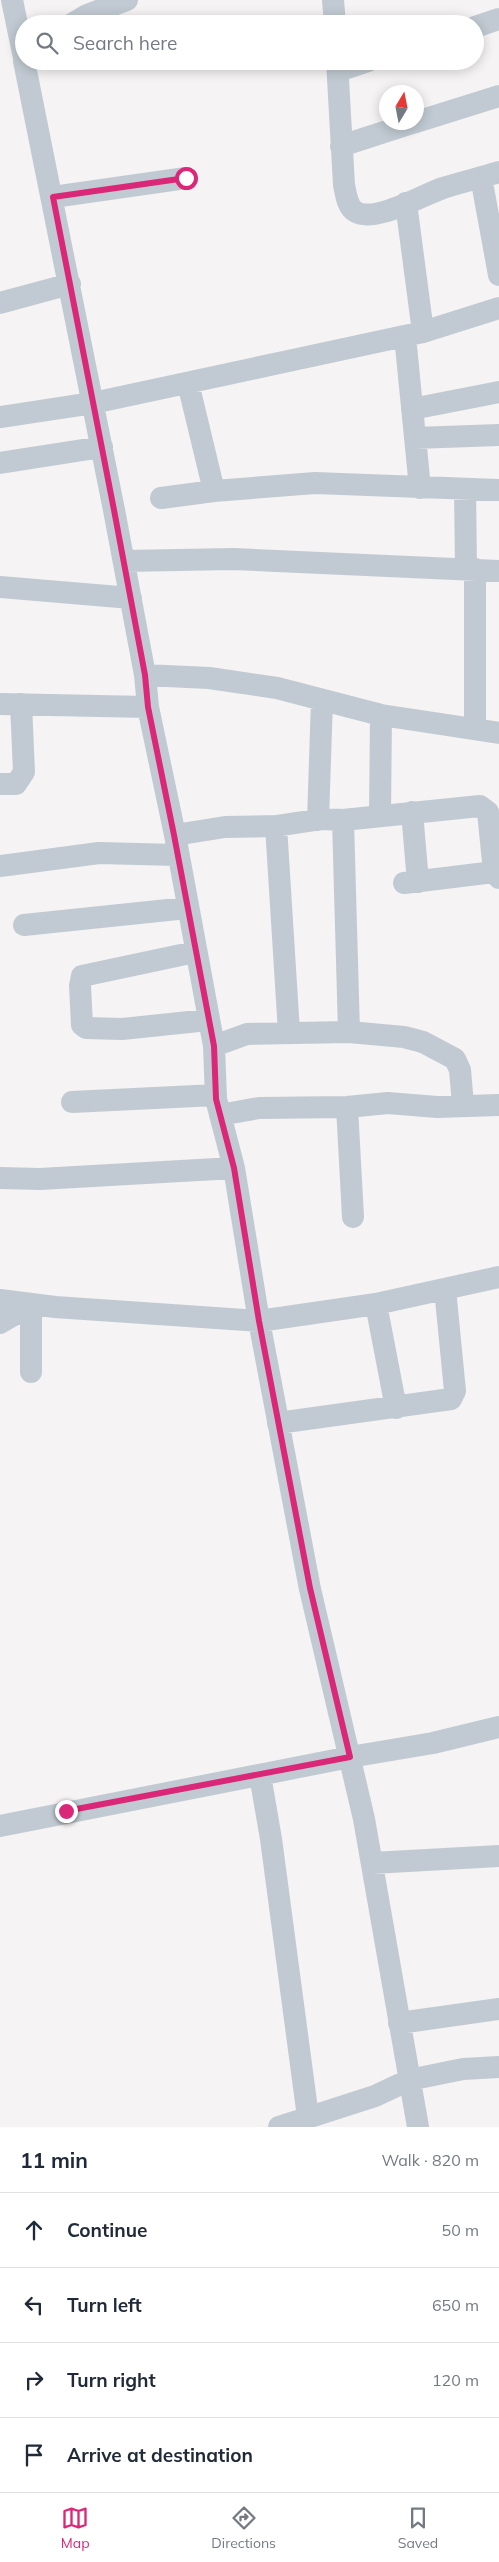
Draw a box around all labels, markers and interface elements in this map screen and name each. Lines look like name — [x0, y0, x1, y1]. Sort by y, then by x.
search box — [15, 15, 484, 70]
icon: search — [33, 29, 61, 57]
text: Search here — [73, 31, 177, 55]
north arrow — [379, 85, 424, 130]
route start — [175, 167, 198, 190]
route end — [55, 1800, 78, 1823]
text: 11 min — [20, 2147, 88, 2173]
text: Walk · 820 m — [381, 2150, 479, 2170]
icon: ahead — [20, 2216, 48, 2244]
text: Continue — [67, 2218, 147, 2242]
text: 50 m — [442, 2220, 479, 2240]
icon: left — [20, 2291, 48, 2319]
text: Turn left — [67, 2293, 142, 2317]
text: 650 m — [432, 2295, 479, 2315]
icon: right — [20, 2366, 48, 2394]
text: Turn right — [67, 2368, 156, 2392]
text: 120 m — [432, 2370, 479, 2390]
icon: arrive — [20, 2441, 48, 2469]
text: Arrive at destination — [67, 2443, 253, 2467]
tab: Map — [61, 2504, 90, 2552]
tab: Directions — [211, 2504, 276, 2552]
tab: Saved — [398, 2504, 438, 2552]

